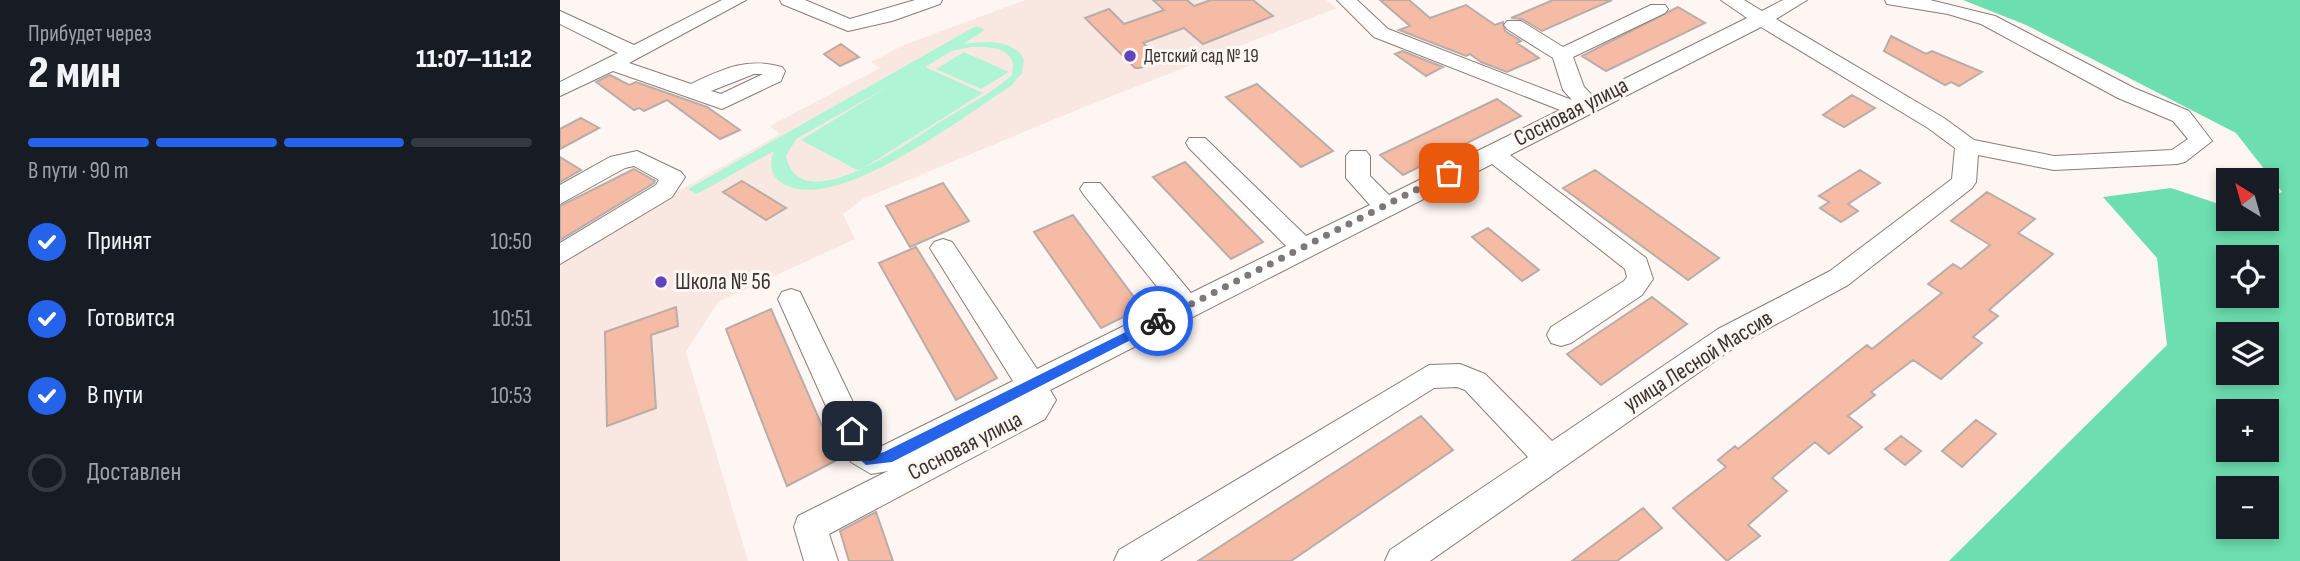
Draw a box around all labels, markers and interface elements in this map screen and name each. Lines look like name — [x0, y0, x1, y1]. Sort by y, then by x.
text: Прибудет через — [28, 20, 152, 48]
text: 11:07–11:12 — [416, 44, 532, 75]
place label: Детский сад № 19 — [1144, 45, 1259, 68]
text: 2 мин — [28, 46, 121, 101]
marker: Детский сад № 19 — [1122, 48, 1138, 64]
street label: Сосновая улица — [1509, 71, 1633, 153]
pin — [1419, 143, 1479, 203]
icon: bag — [1430, 154, 1468, 192]
text: В пути · 90 m — [28, 157, 129, 185]
north arrow — [2216, 168, 2278, 231]
map controls — [2216, 168, 2279, 539]
icon: check — [28, 223, 66, 261]
text: Принят — [87, 226, 152, 257]
text: 10:50 — [490, 228, 532, 256]
button: locate — [2216, 245, 2279, 308]
place label: Школа № 56 — [675, 268, 771, 296]
marker: Школа № 56 — [653, 274, 669, 290]
courier — [1123, 286, 1193, 356]
icon: check — [28, 300, 66, 338]
icon: bike — [1139, 302, 1177, 340]
text: Готовится — [87, 303, 175, 334]
street label: улица Лесной Массив — [1618, 304, 1778, 418]
text: 10:51 — [492, 305, 532, 333]
button: layers — [2216, 322, 2279, 385]
icon: check — [28, 377, 66, 415]
text: В пути — [87, 380, 143, 411]
text: 10:53 — [491, 382, 532, 410]
button: + — [2216, 399, 2279, 462]
pin — [822, 401, 882, 461]
street label: Сосновая улица — [903, 405, 1027, 487]
icon: home — [833, 412, 871, 450]
text: Доставлен — [87, 457, 181, 488]
button: − — [2216, 476, 2279, 539]

